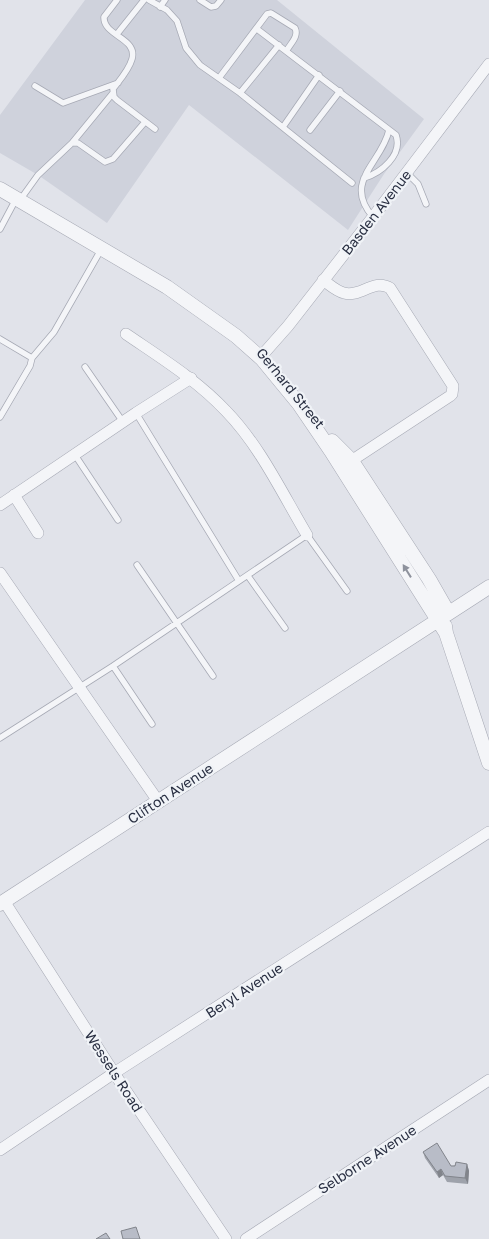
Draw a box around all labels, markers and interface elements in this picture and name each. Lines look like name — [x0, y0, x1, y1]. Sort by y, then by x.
street label: Basden Avenue — [338, 166, 414, 258]
street label: Gerhard Street — [253, 344, 329, 432]
one-way arrow — [402, 565, 412, 578]
street label: Clifton Avenue — [124, 759, 216, 827]
street label: Beryl Avenue — [202, 959, 286, 1021]
street label: Wessels Road — [81, 1027, 147, 1115]
street label: Selborne Avenue — [315, 1121, 419, 1197]

